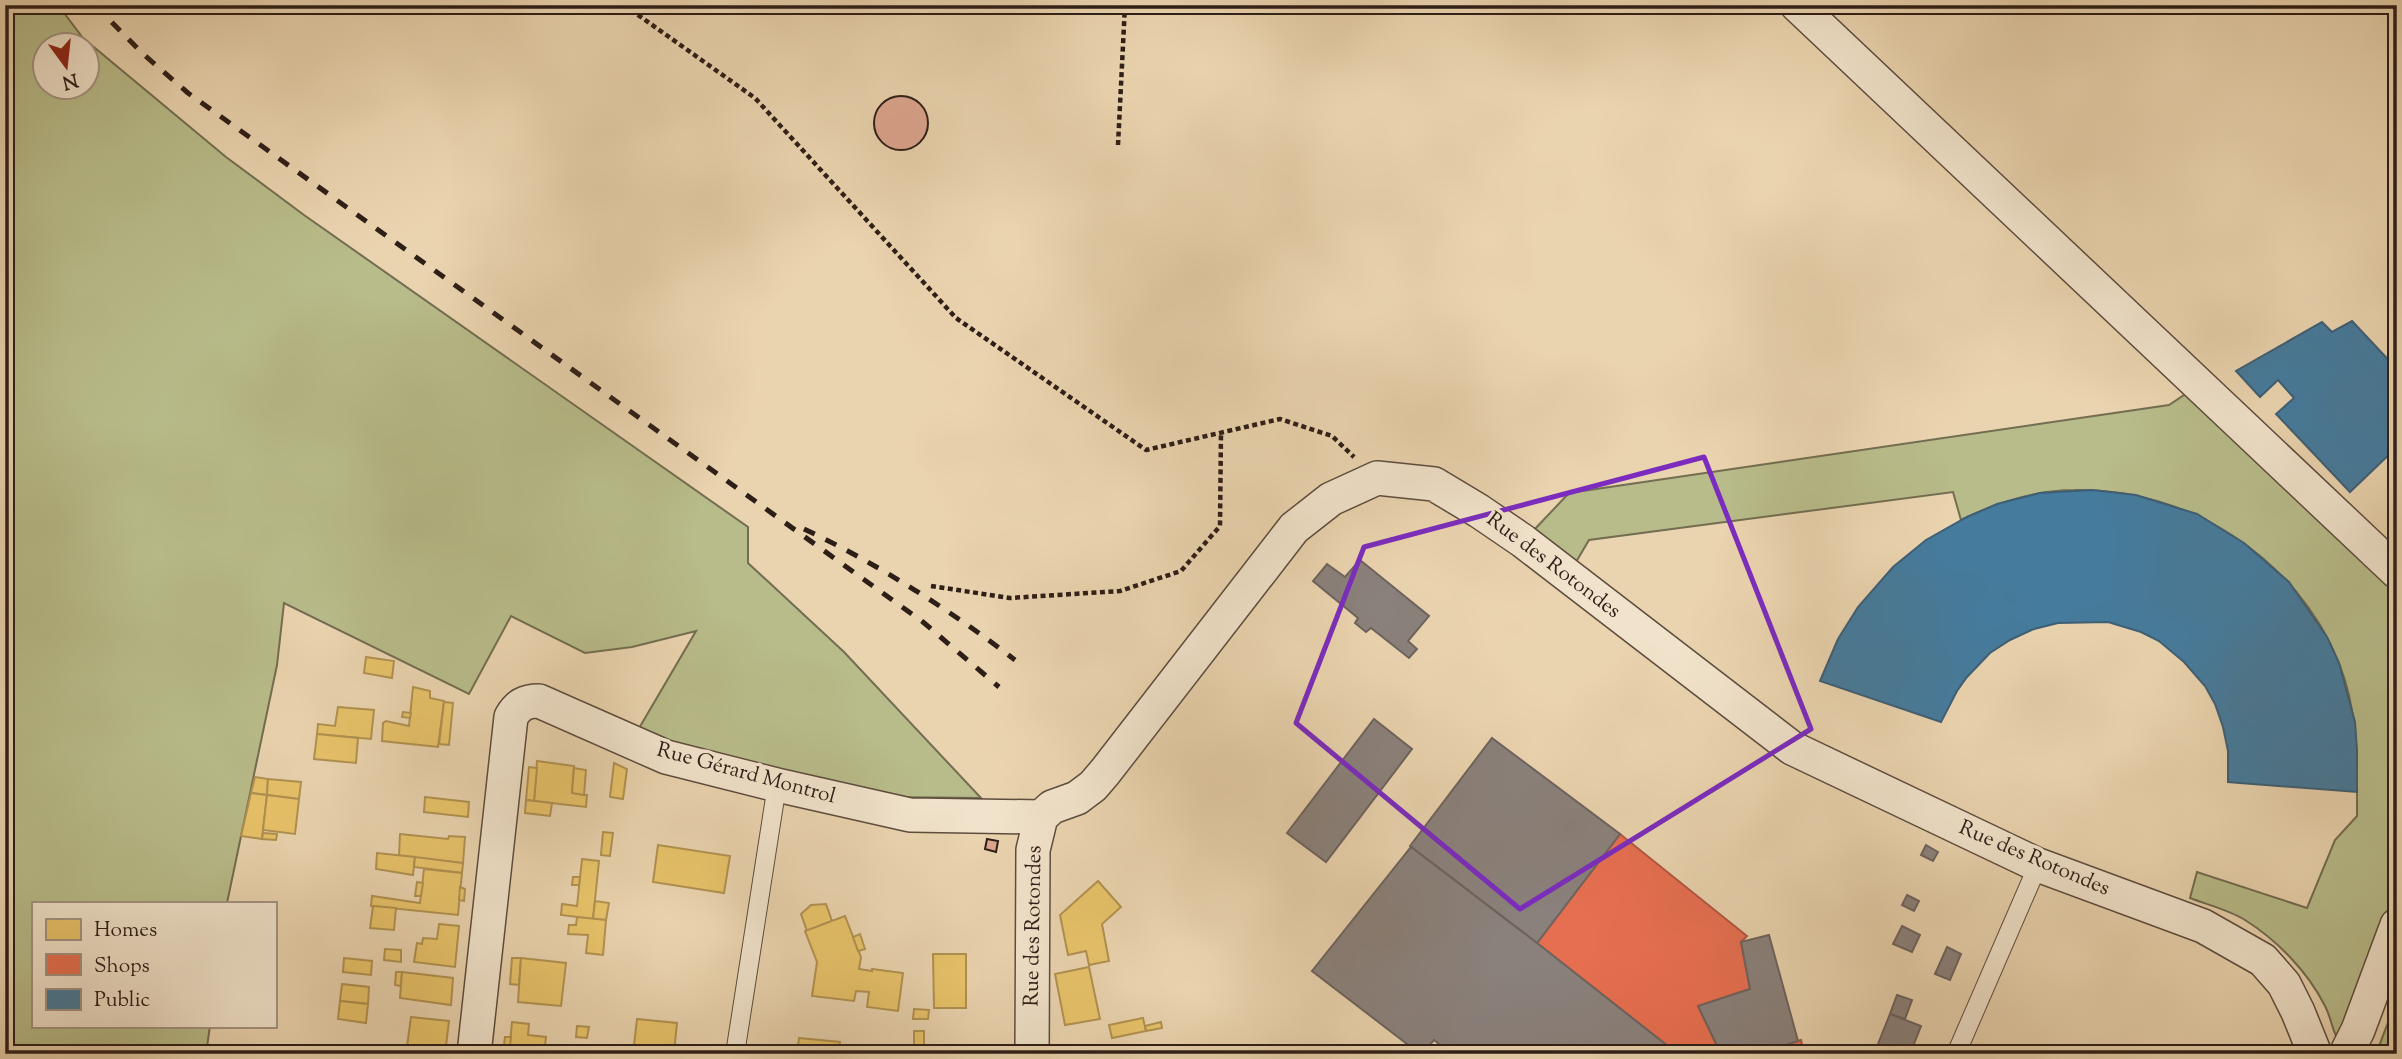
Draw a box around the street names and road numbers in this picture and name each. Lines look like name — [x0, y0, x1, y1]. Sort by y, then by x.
street label: Rue des Rotondes — [1480, 505, 1626, 627]
street label: Rue Gérard Montrol — [653, 736, 839, 812]
street label: Rue des Rotondes — [1954, 814, 2114, 904]
street label: Rue des Rotondes — [1018, 845, 1050, 1007]

